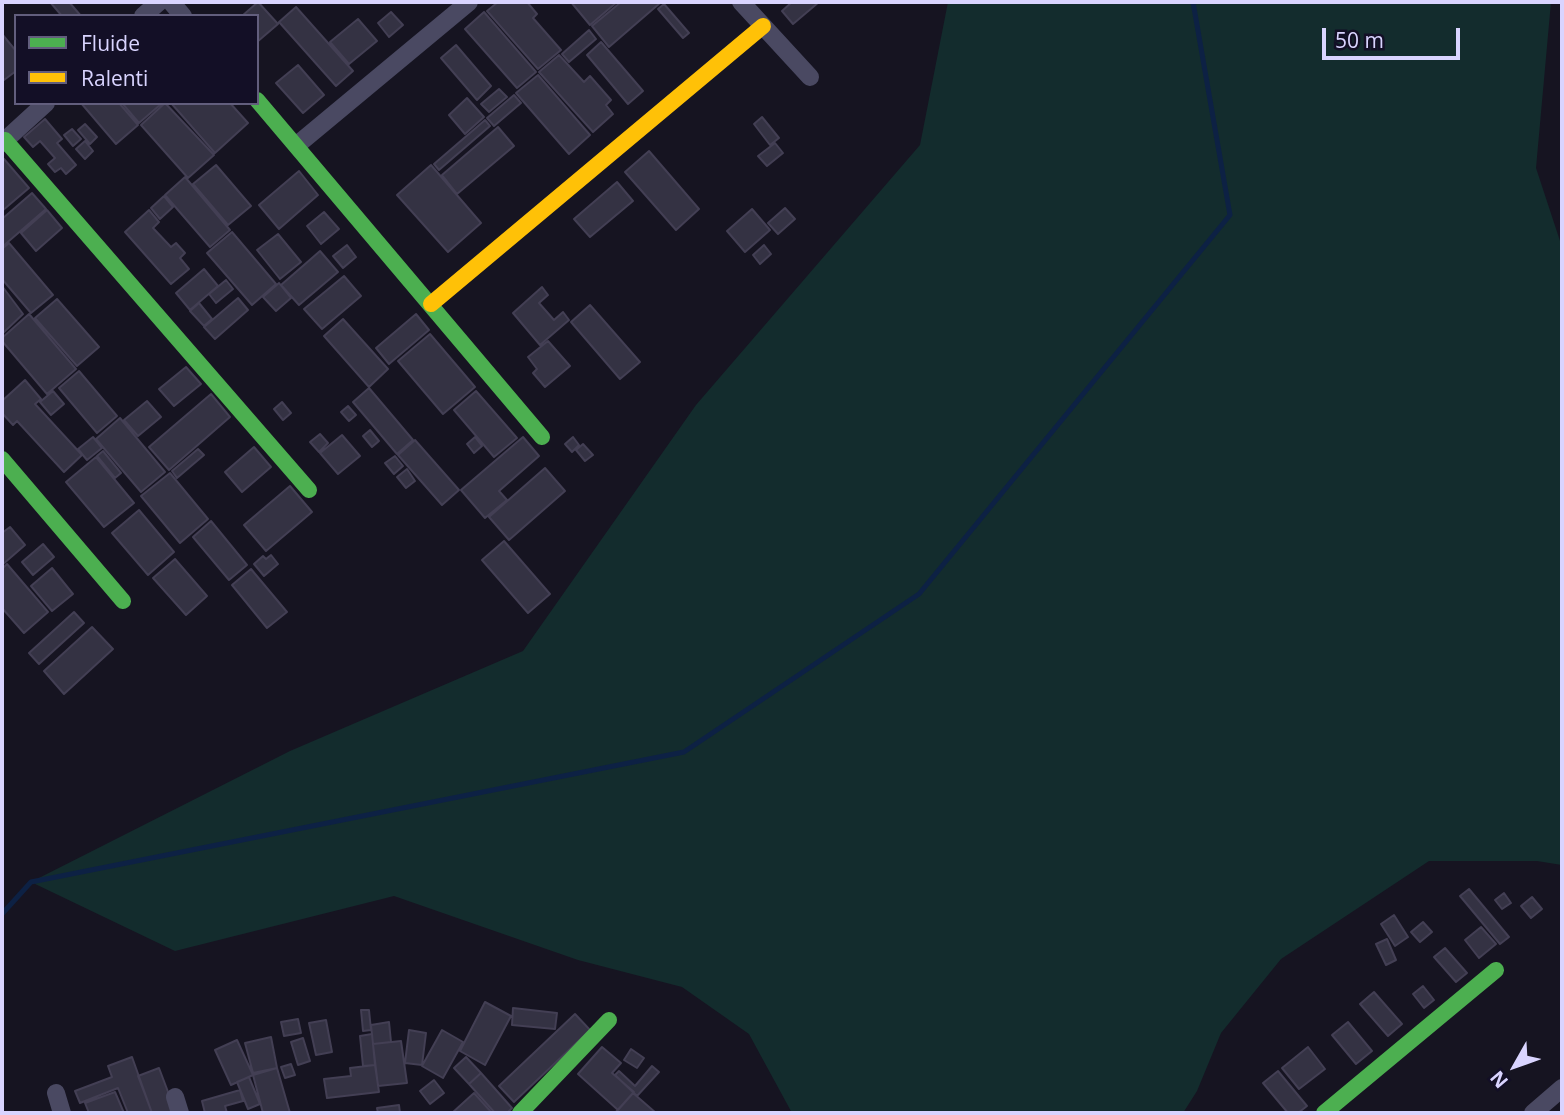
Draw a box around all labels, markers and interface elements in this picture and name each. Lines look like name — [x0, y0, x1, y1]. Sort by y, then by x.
legend — [14, 14, 259, 105]
scale bar — [1326, 14, 1464, 58]
text: 50 m — [1335, 26, 1384, 54]
text: Fluide — [81, 29, 140, 57]
text: Ralenti — [81, 64, 148, 92]
north arrow — [1480, 1031, 1550, 1101]
text: N — [1484, 1065, 1514, 1094]

